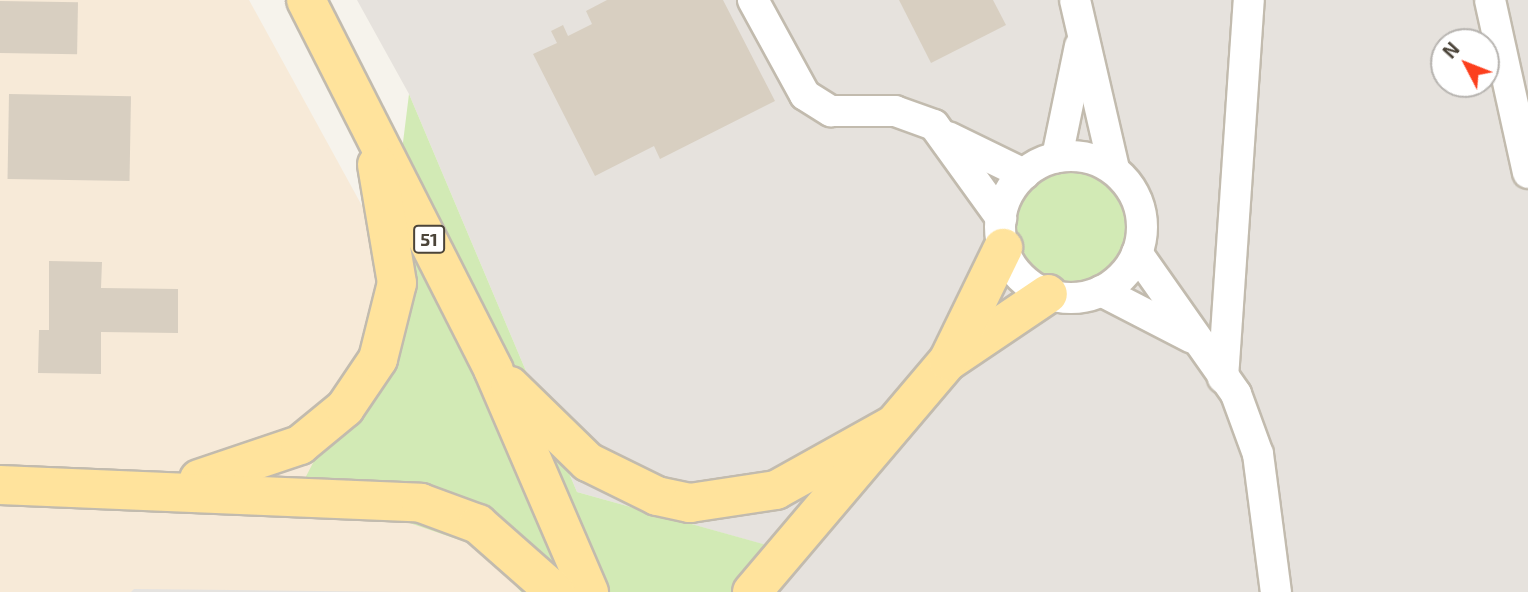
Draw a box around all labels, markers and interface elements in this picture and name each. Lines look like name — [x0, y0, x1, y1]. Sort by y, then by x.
north arrow — [1430, 28, 1500, 98]
text: N — [1437, 37, 1464, 63]
road number: 51 — [412, 225, 446, 254]

